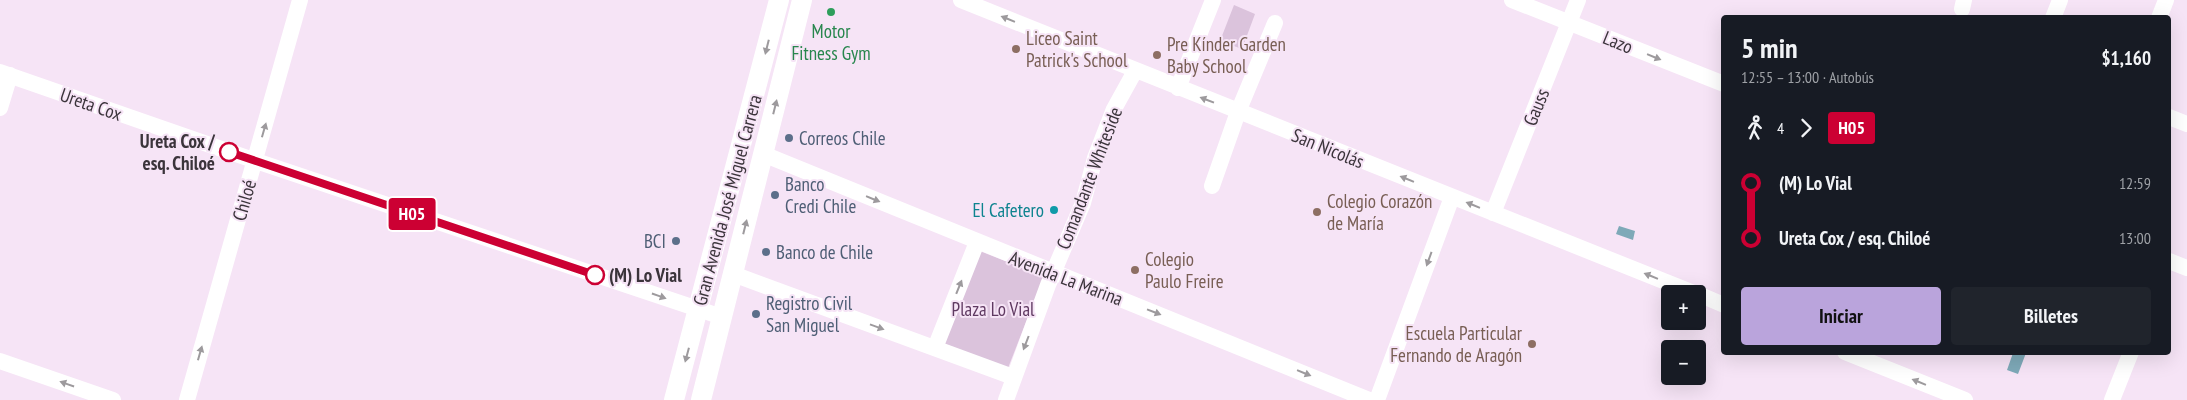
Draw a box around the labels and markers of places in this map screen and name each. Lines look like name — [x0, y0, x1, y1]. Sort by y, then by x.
marker: Motor Fitness Gym — [825, 6, 837, 18]
place label: Motor Fitness Gym — [791, 19, 871, 65]
place label: Liceo Saint Patrick's School — [1026, 26, 1128, 72]
place label: Pre Kínder Garden Baby School — [1167, 32, 1286, 78]
marker: Liceo Saint Patrick's School — [1010, 43, 1022, 55]
marker: Pre Kínder Garden Baby School — [1151, 49, 1163, 61]
place label: Correos Chile — [799, 126, 886, 150]
place label: Ureta Cox / esq. Chiloé — [140, 129, 215, 175]
marker: Correos Chile — [783, 132, 795, 144]
marker: Ureta Cox / esq. Chiloé — [219, 142, 239, 162]
place label: Banco Credi Chile — [785, 172, 856, 218]
marker: Banco Credi Chile — [769, 189, 781, 201]
place label: Colegio Corazón de María — [1327, 189, 1432, 235]
place label: El Cafetero — [972, 198, 1044, 222]
marker: El Cafetero — [1048, 204, 1060, 216]
marker: Colegio Corazón de María — [1311, 206, 1323, 218]
place label: BCI — [644, 229, 666, 253]
marker: BCI — [670, 235, 682, 247]
place label: Banco de Chile — [776, 240, 873, 264]
marker: Banco de Chile — [760, 246, 772, 258]
place label: Colegio Paulo Freire — [1145, 247, 1224, 293]
place label: (M) Lo Vial — [609, 263, 682, 287]
marker: Colegio Paulo Freire — [1129, 264, 1141, 276]
marker: (M) Lo Vial — [585, 265, 605, 285]
place label: Registro Civil San Miguel — [766, 291, 853, 337]
marker: Registro Civil San Miguel — [750, 308, 762, 320]
place label: Escuela Particular Fernando de Aragón — [1390, 321, 1523, 367]
marker: Escuela Particular Fernando de Aragón — [1526, 338, 1538, 350]

